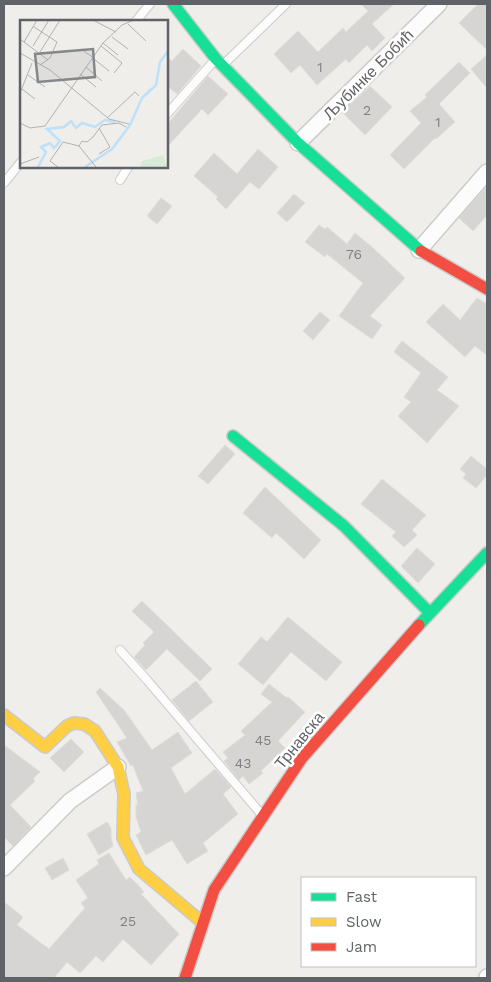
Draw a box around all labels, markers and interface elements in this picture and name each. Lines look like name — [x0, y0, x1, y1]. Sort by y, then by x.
inset map — [20, 20, 168, 168]
street label: Љубинке Бобић — [319, 25, 417, 123]
house number: 1 — [317, 59, 323, 75]
house number: 2 — [363, 102, 371, 118]
house number: 1 — [435, 114, 441, 130]
house number: 76 — [346, 246, 362, 262]
street label: Трнавска — [271, 708, 328, 773]
house number: 45 — [255, 732, 271, 748]
house number: 43 — [235, 755, 251, 771]
legend — [301, 877, 476, 967]
text: Fast — [346, 888, 378, 906]
house number: 25 — [120, 913, 136, 929]
text: Slow — [346, 913, 382, 931]
text: Jam — [346, 938, 377, 956]

